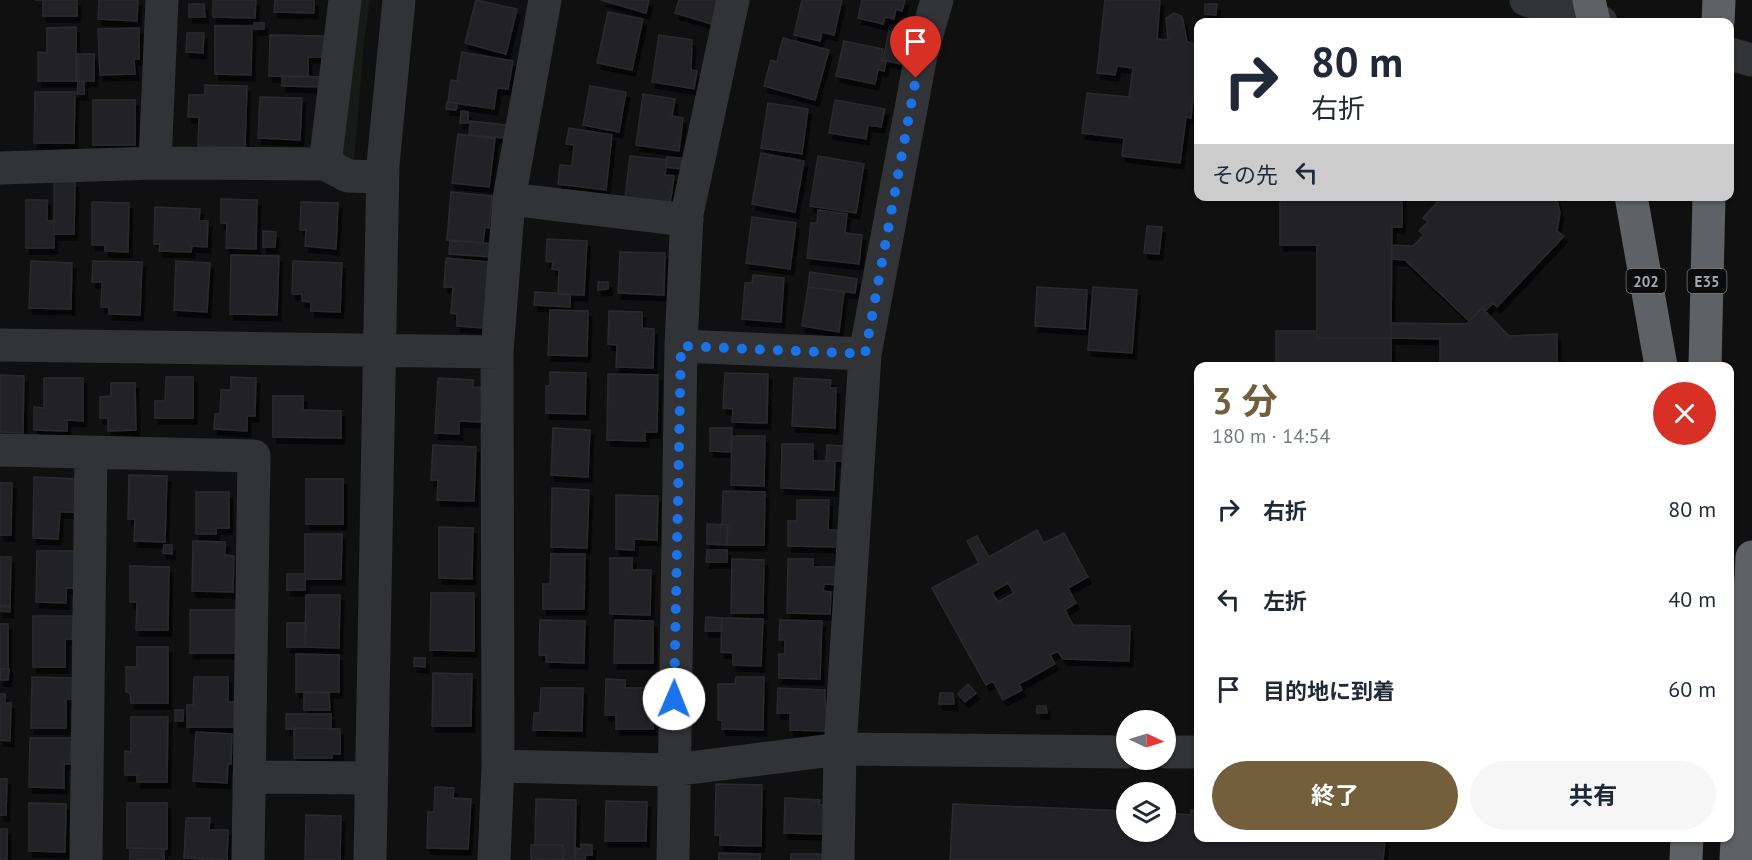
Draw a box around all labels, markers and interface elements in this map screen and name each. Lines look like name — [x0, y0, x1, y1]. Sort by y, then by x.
pin — [890, 16, 941, 78]
icon: arrive — [899, 25, 932, 58]
text: 80 m — [1311, 34, 1403, 89]
icon: right — [1212, 42, 1290, 120]
text: 右折 — [1311, 91, 1365, 125]
icon: left — [1290, 156, 1323, 189]
text: その先 — [1212, 161, 1278, 189]
road number: 202 — [1626, 269, 1666, 293]
road number: E35 — [1688, 269, 1726, 293]
text: 3 分 — [1212, 377, 1278, 424]
button: close — [1653, 382, 1716, 445]
text: 180 m · 14:54 — [1212, 423, 1330, 449]
icon: right — [1212, 493, 1245, 526]
text: 80 m — [1668, 495, 1716, 523]
text: 右折 — [1263, 497, 1307, 525]
icon: left — [1212, 583, 1245, 616]
text: 40 m — [1668, 585, 1716, 613]
text: 左折 — [1263, 587, 1307, 615]
position arrow — [642, 667, 706, 731]
icon: arrive — [1212, 673, 1245, 706]
text: 60 m — [1668, 675, 1716, 703]
text: 目的地に到着 — [1263, 677, 1395, 705]
north arrow — [1116, 710, 1176, 770]
map controls — [1116, 710, 1176, 842]
button: 終了 — [1212, 761, 1458, 830]
button: 共有 — [1470, 761, 1716, 830]
button: layers — [1116, 782, 1176, 842]

